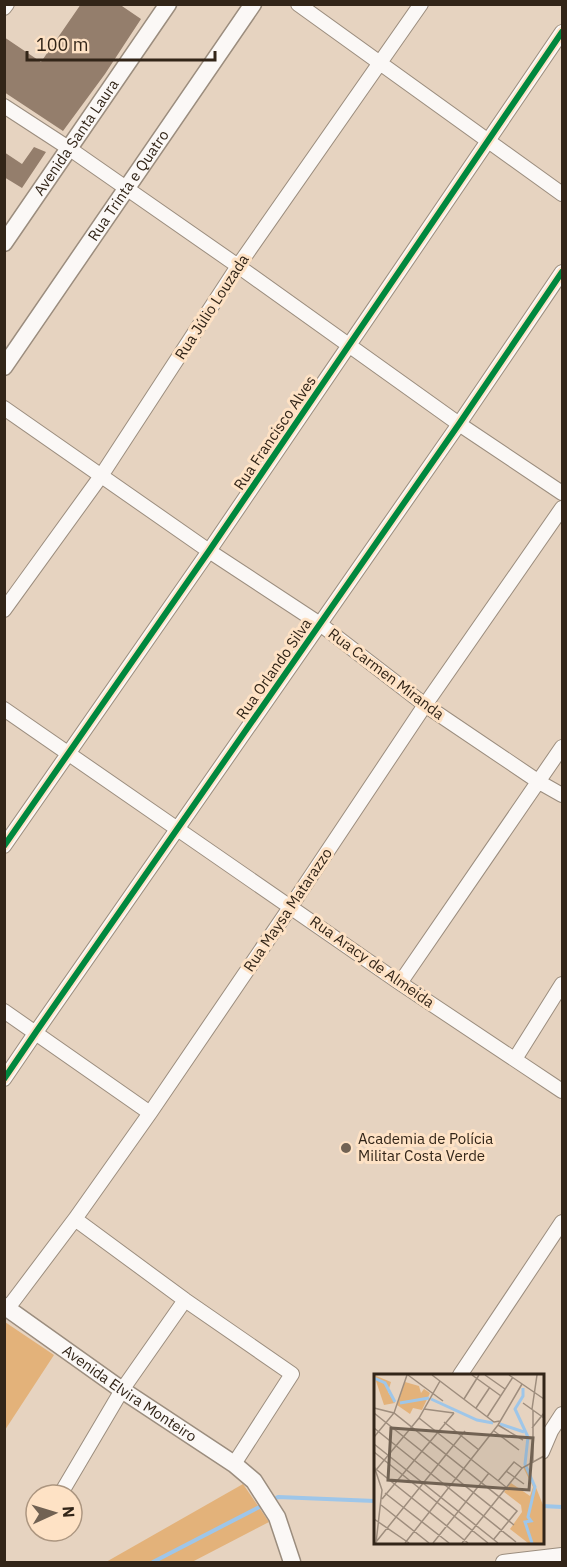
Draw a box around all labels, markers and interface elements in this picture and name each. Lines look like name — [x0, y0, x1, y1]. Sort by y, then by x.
scale bar — [27, 24, 214, 62]
text: 100 m — [36, 33, 88, 56]
street label: Avenida Santa Laura — [29, 75, 123, 199]
street label: Rua Trinta e Quatro — [83, 126, 173, 244]
street label: Rua Júlio Louzada — [171, 251, 253, 363]
street label: Rua Francisco Alves — [229, 372, 320, 494]
street label: Rua Orlando Silva — [232, 615, 315, 723]
street label: Rua Carmen Miranda — [324, 624, 448, 723]
street label: Rua Maysa Matarazzo — [239, 844, 336, 975]
street label: Rua Aracy de Almeida — [307, 912, 438, 1012]
place label: Academia de Polícia Militar Costa Verde — [358, 1129, 493, 1165]
marker: Academia de Polícia Militar Costa Verde — [339, 1141, 353, 1155]
street label: Avenida Elvira Monteiro — [59, 1341, 200, 1446]
inset map — [374, 1374, 543, 1543]
north arrow — [24, 1483, 84, 1543]
text: N — [59, 1505, 79, 1518]

